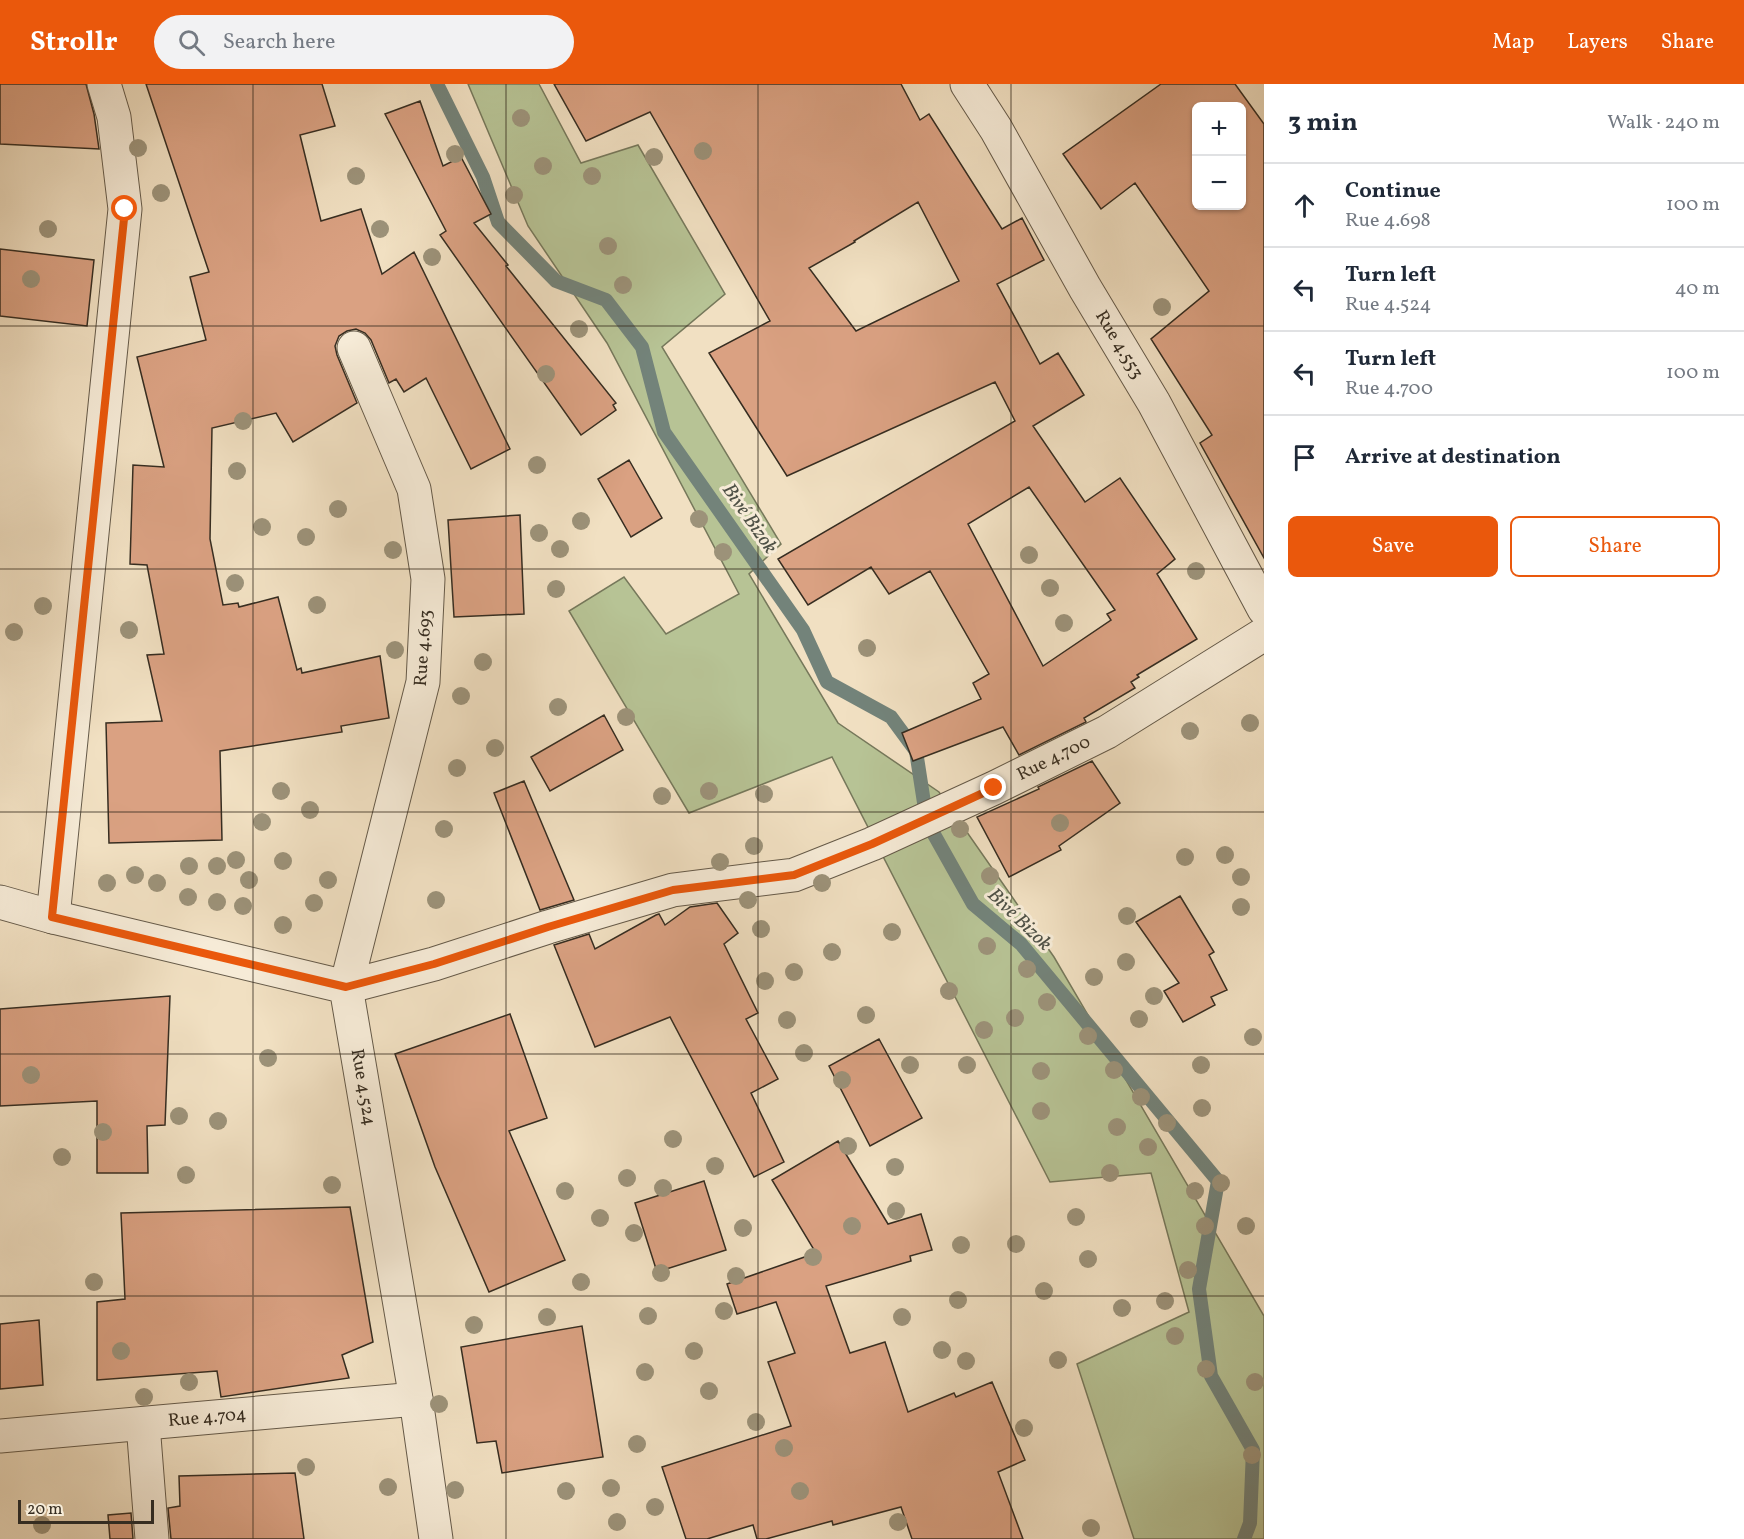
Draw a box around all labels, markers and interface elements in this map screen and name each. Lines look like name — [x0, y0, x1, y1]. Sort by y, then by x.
search box — [154, 15, 574, 69]
text: Strollr — [30, 23, 118, 62]
icon: search — [175, 26, 208, 59]
text: Search here — [223, 27, 335, 58]
text: Map — [1492, 28, 1534, 57]
text: Layers — [1567, 28, 1628, 57]
text: Share — [1661, 28, 1714, 57]
map controls — [1192, 102, 1246, 210]
button: + — [1192, 102, 1246, 156]
text: 3 min — [1288, 105, 1358, 141]
text: Walk · 240 m — [1607, 109, 1720, 137]
button: − — [1192, 156, 1246, 210]
text: Continue — [1345, 176, 1441, 207]
icon: ahead — [1288, 189, 1321, 222]
text: 100 m — [1666, 191, 1720, 219]
route start — [111, 195, 137, 221]
text: Rue 4.698 — [1345, 207, 1431, 235]
text: Turn left — [1345, 260, 1436, 291]
icon: left — [1288, 273, 1321, 306]
text: 40 m — [1675, 275, 1720, 303]
text: Rue 4.524 — [1345, 291, 1431, 319]
street label: Rue 4.553 — [1089, 306, 1149, 384]
text: Turn left — [1345, 344, 1436, 375]
icon: left — [1288, 357, 1321, 390]
text: 100 m — [1666, 359, 1720, 387]
text: Rue 4.700 — [1345, 375, 1433, 403]
icon: arrive — [1288, 441, 1321, 474]
text: Arrive at destination — [1345, 442, 1561, 473]
water label: Bivé Bizok — [715, 478, 783, 560]
button: Save — [1288, 516, 1498, 577]
button: Share — [1510, 516, 1720, 577]
street label: Rue 4.693 — [409, 609, 439, 687]
street label: Rue 4.700 — [1013, 729, 1095, 787]
route end — [980, 774, 1006, 800]
water label: Bivé Bizok — [980, 882, 1058, 958]
street label: Rue 4.524 — [344, 1047, 382, 1128]
street label: Rue 4.704 — [167, 1402, 247, 1433]
scale bar — [18, 1497, 154, 1524]
text: 20 m — [27, 1499, 62, 1521]

